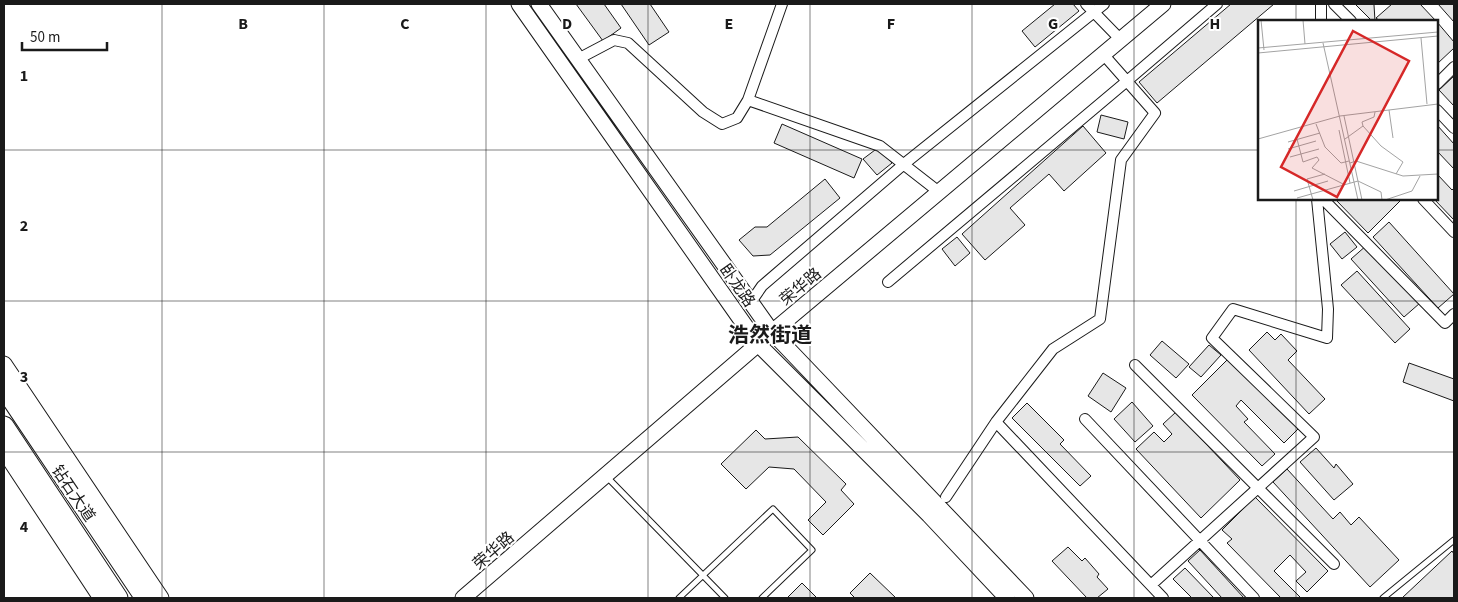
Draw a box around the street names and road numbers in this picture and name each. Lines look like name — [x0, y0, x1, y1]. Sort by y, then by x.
street label: 卧龙路 — [714, 260, 760, 312]
street label: 荣华路 — [775, 263, 826, 311]
street label: 钻石大道 — [46, 461, 100, 526]
street label: 荣华路 — [468, 527, 519, 575]

